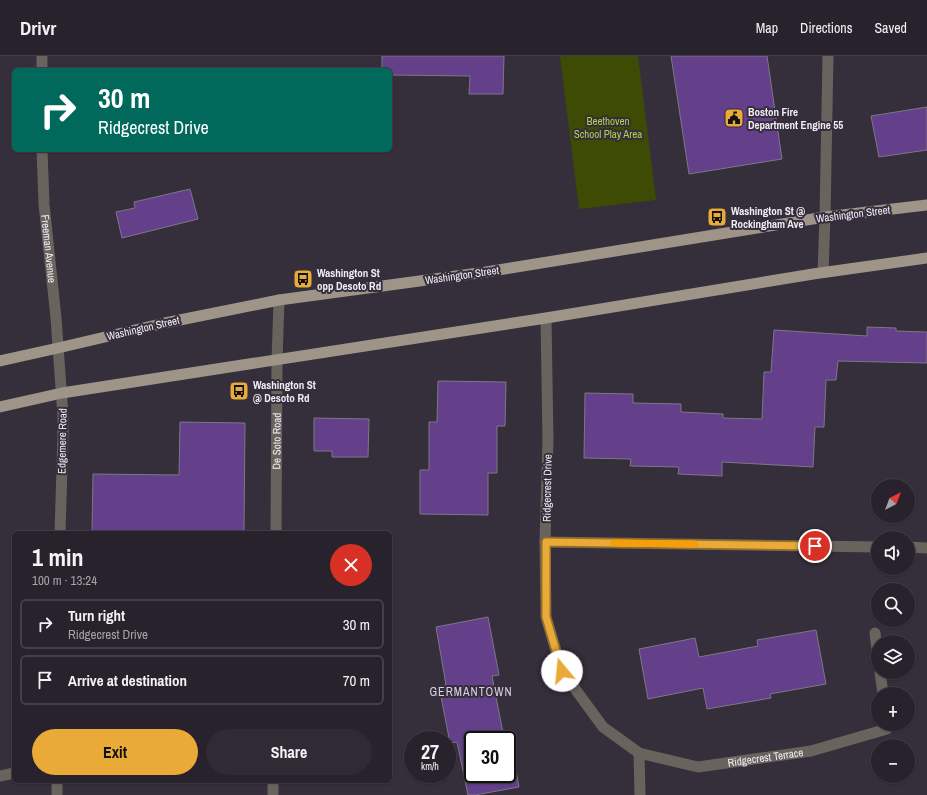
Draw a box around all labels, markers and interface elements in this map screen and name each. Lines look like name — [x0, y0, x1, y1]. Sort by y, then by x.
text: Drivr — [20, 15, 56, 41]
text: Map — [756, 19, 778, 37]
text: Directions — [800, 19, 852, 37]
text: Saved — [874, 19, 907, 37]
text: 30 m — [98, 79, 150, 117]
icon: right — [32, 84, 84, 136]
place label: Boston Fire Department Engine 55 — [748, 105, 843, 132]
public building icon: Boston Fire Department Engine 55 — [723, 107, 745, 129]
park label: Beethoven School Play Area — [574, 114, 642, 141]
text: Ridgecrest Drive — [98, 115, 209, 140]
street label: Washington Street — [815, 202, 891, 225]
place label: Washington St @ Rockingham Ave — [731, 204, 805, 231]
bus stop icon: Washington St @ Rockingham Ave — [706, 206, 728, 228]
street label: Freeman Avenue — [38, 214, 59, 284]
street label: Washington Street — [424, 263, 500, 287]
place label: Washington St opp Desoto Rd — [317, 266, 381, 293]
bus stop icon: Washington St opp Desoto Rd — [292, 268, 314, 290]
street label: Washington Street — [105, 313, 181, 343]
place label: Washington St @ Desoto Rd — [253, 378, 316, 405]
bus stop icon: Washington St @ Desoto Rd — [228, 380, 250, 402]
street label: Edgemere Road — [54, 408, 70, 474]
street label: De Soto Road — [269, 413, 284, 469]
street label: Ridgecrest Drive — [539, 454, 555, 522]
north arrow — [871, 479, 915, 523]
map controls — [871, 479, 915, 783]
pin — [798, 529, 832, 563]
button: sound — [871, 531, 915, 575]
icon: arrive — [804, 535, 826, 557]
text: 1 min — [32, 541, 83, 573]
button: close — [330, 544, 372, 586]
text: 100 m · 13:24 — [32, 572, 97, 589]
button: search — [871, 583, 915, 627]
text: Turn right — [68, 605, 125, 626]
icon: right — [34, 613, 56, 635]
text: 30 m — [343, 614, 370, 635]
text: Ridgecrest Drive — [68, 626, 148, 643]
button: layers — [871, 635, 915, 679]
position arrow — [541, 650, 583, 692]
icon: arrive — [34, 669, 56, 691]
text: Arrive at destination — [68, 670, 187, 691]
text: 70 m — [343, 670, 370, 691]
district label: GERMANTOWN — [429, 684, 513, 700]
button: + — [871, 687, 915, 731]
button: Exit — [32, 729, 198, 775]
button: Share — [206, 729, 372, 775]
speed limit sign: 30 — [464, 731, 516, 783]
text: 27 — [421, 738, 439, 765]
button: − — [871, 739, 915, 783]
street label: Ridgecrest Terrace — [727, 745, 804, 770]
text: km/h — [421, 760, 439, 773]

